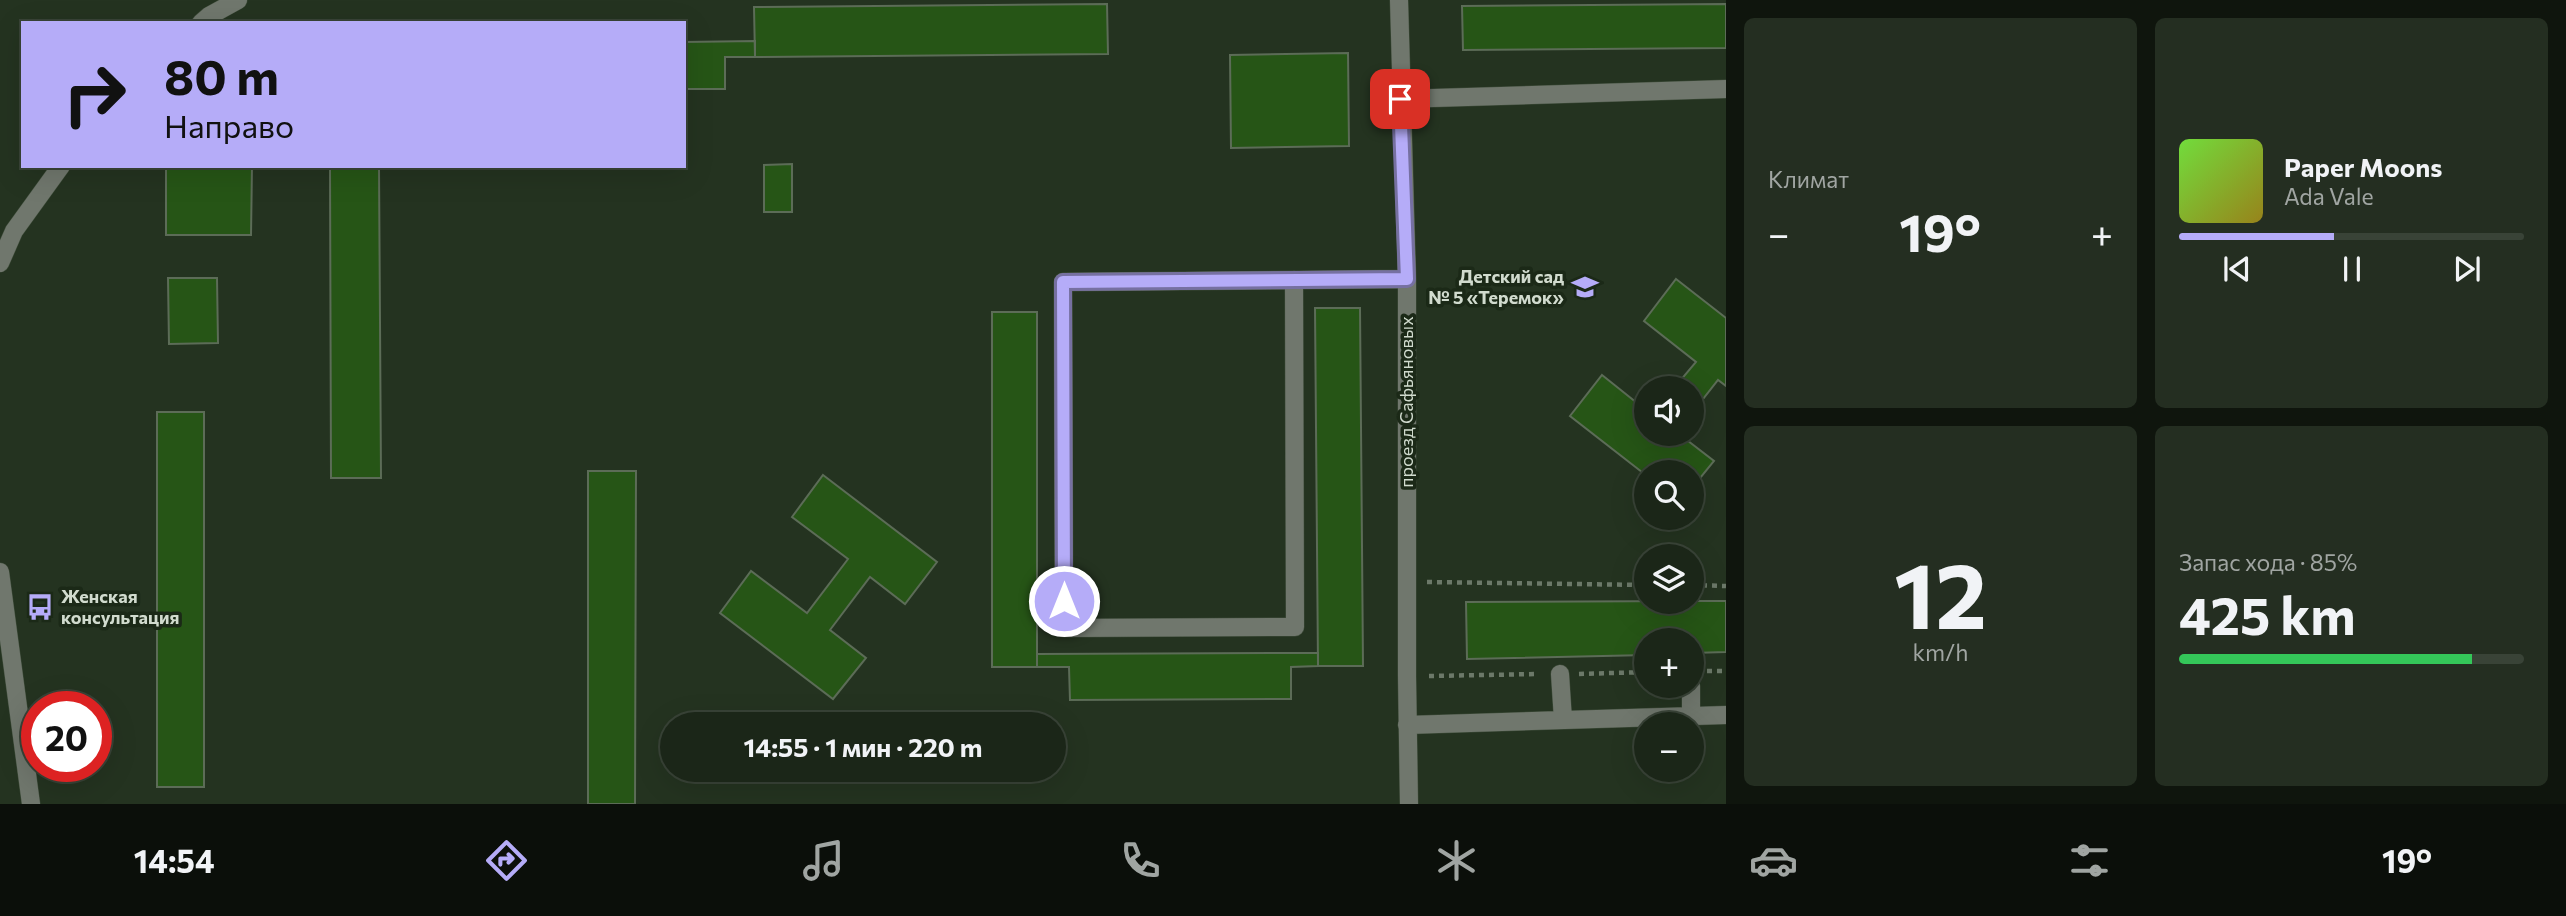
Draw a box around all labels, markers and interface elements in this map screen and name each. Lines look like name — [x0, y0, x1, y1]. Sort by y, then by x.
text: 80 m — [164, 45, 279, 105]
icon: right — [49, 49, 140, 140]
pin — [1370, 69, 1430, 129]
icon: arrive — [1381, 80, 1419, 118]
text: Направо — [164, 105, 294, 145]
text: Paper Moons — [2284, 151, 2442, 182]
text: Климат — [1768, 165, 1849, 193]
text: Ada Vale — [2284, 182, 2374, 210]
text: 19° — [1899, 199, 1981, 263]
text: − — [1768, 209, 1790, 256]
text: + — [2091, 209, 2113, 256]
icon: previous — [2218, 250, 2256, 288]
icon: pause — [2333, 250, 2371, 288]
icon: next — [2448, 250, 2486, 288]
place label: Детский сад № 5 «Теремок» — [1428, 265, 1564, 308]
school or university icon: Детский сад № 5 «Теремок» — [1570, 272, 1600, 302]
street label: проезд Сафьяновых — [1395, 316, 1417, 488]
map controls — [1634, 376, 1704, 782]
button: sound — [1634, 376, 1704, 446]
button: search — [1634, 460, 1704, 530]
text: 12 — [1894, 536, 1987, 648]
button: layers — [1634, 544, 1704, 614]
text: Запас хода · 85% — [2179, 548, 2357, 576]
position arrow — [1027, 564, 1101, 638]
text: 425 km — [2179, 582, 2356, 646]
place label: Женская консультация — [61, 585, 179, 628]
bus stop icon: Женская консультация — [25, 592, 55, 622]
button: + — [1634, 628, 1704, 698]
text: km/h — [1913, 638, 1968, 666]
speed limit sign: 20 — [21, 691, 112, 782]
button: − — [1634, 712, 1704, 782]
text: 14:55 · 1 мин · 220 m — [743, 731, 983, 762]
icon: directions — [482, 836, 531, 885]
icon: music — [799, 836, 848, 885]
icon: phone — [1116, 836, 1165, 885]
icon: climate — [1432, 836, 1481, 885]
icon: car — [1749, 836, 1798, 885]
icon: filters — [2065, 836, 2114, 885]
text: 14:54 — [134, 840, 215, 880]
text: 19° — [2382, 840, 2432, 880]

